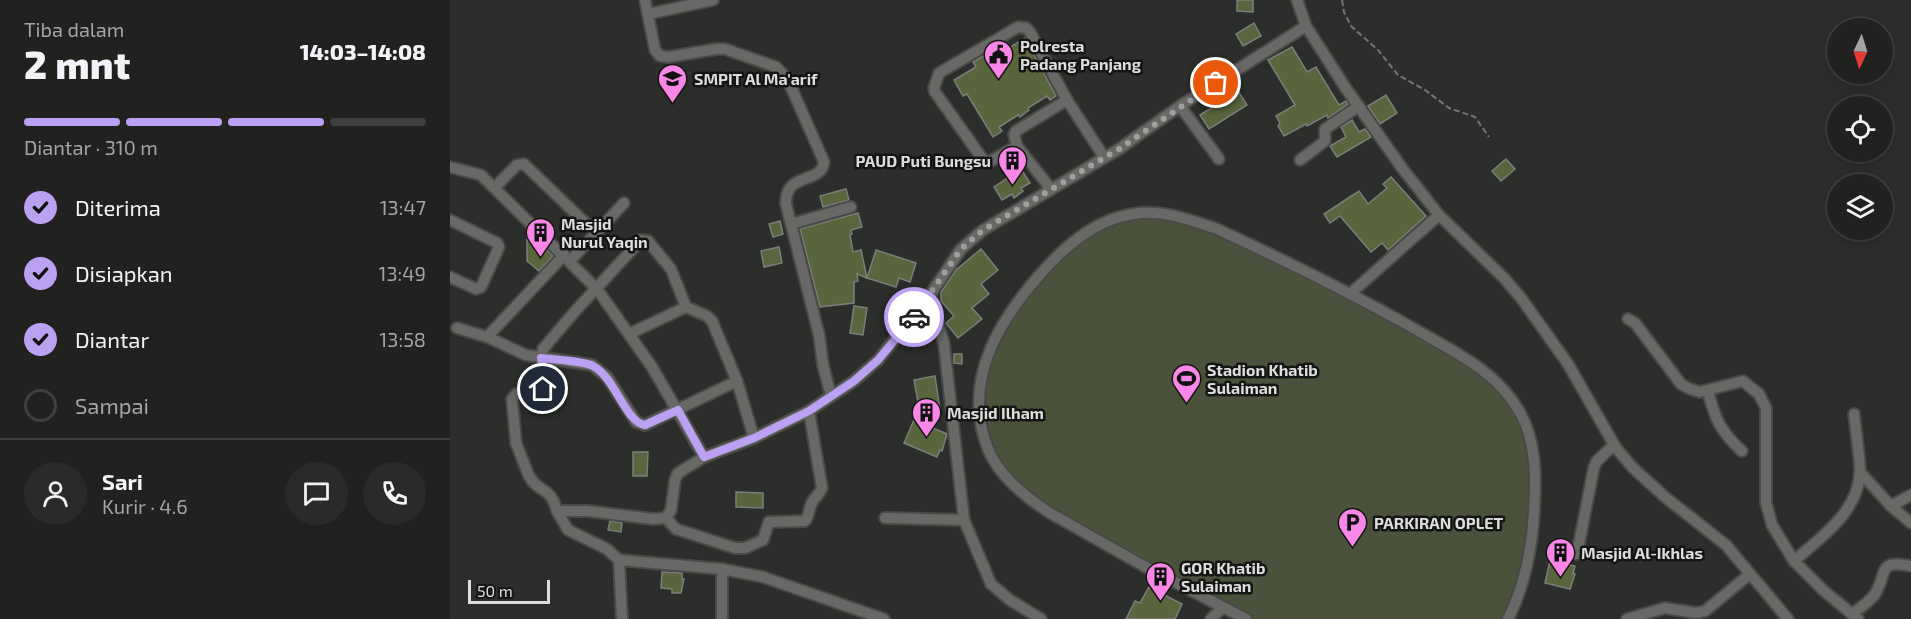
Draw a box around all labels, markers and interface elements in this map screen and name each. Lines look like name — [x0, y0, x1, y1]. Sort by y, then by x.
text: Tiba dalam — [24, 17, 124, 41]
north arrow — [1827, 18, 1893, 84]
map controls — [1827, 18, 1893, 240]
place label: Polresta Padang Panjang — [1020, 36, 1142, 73]
text: 14:03–14:08 — [300, 38, 426, 64]
public building icon: Polresta Padang Panjang — [983, 38, 1015, 80]
text: 2 mnt — [24, 40, 130, 87]
pin — [1190, 57, 1241, 108]
school or university icon: SMPIT Al Ma'arif — [657, 62, 689, 104]
icon: bag — [1199, 66, 1232, 99]
place label: SMPIT Al Ma'arif — [694, 69, 818, 88]
button: locate — [1827, 96, 1893, 162]
text: Diantar · 310 m — [24, 135, 158, 159]
building icon: PAUD Puti Bungsu — [996, 144, 1028, 186]
place label: PAUD Puti Bungsu — [856, 151, 991, 170]
button: layers — [1827, 174, 1893, 240]
icon: check — [24, 191, 57, 224]
text: Diterima — [75, 194, 161, 220]
text: 13:47 — [380, 195, 426, 219]
place label: Masjid Nurul Yaqin — [561, 214, 648, 251]
building icon: Masjid Nurul Yaqin — [524, 216, 556, 258]
icon: check — [24, 257, 57, 290]
text: Disiapkan — [75, 260, 173, 286]
text: 13:49 — [378, 261, 426, 285]
courier — [884, 287, 944, 347]
icon: car — [898, 301, 931, 334]
icon: check — [24, 323, 57, 356]
text: Diantar — [75, 326, 149, 352]
text: 13:58 — [379, 327, 426, 351]
place label: Stadion Khatib Sulaiman — [1207, 360, 1318, 397]
sports icon: Stadion Khatib Sulaiman — [1170, 362, 1202, 404]
pin — [517, 363, 568, 414]
icon: home — [526, 372, 559, 405]
text: Sampai — [75, 392, 149, 418]
building icon: Masjid Ilham — [910, 396, 942, 438]
place label: Masjid Ilham — [947, 403, 1044, 422]
button: person — [24, 462, 87, 525]
button: chat — [285, 462, 348, 525]
button: phone — [363, 462, 426, 525]
text: Sari — [102, 468, 143, 494]
text: Kurir · 4.6 — [102, 494, 188, 518]
parking icon: PARKIRAN OPLET — [1337, 506, 1369, 548]
place label: PARKIRAN OPLET — [1374, 513, 1504, 532]
building icon: Masjid Al-Ikhlas — [1544, 536, 1576, 578]
place label: Masjid Al-Ikhlas — [1581, 543, 1703, 562]
place label: GOR Khatib Sulaiman — [1181, 558, 1266, 595]
building icon: GOR Khatib Sulaiman — [1144, 560, 1176, 602]
scale bar — [468, 577, 550, 604]
text: 50 m — [477, 581, 513, 600]

